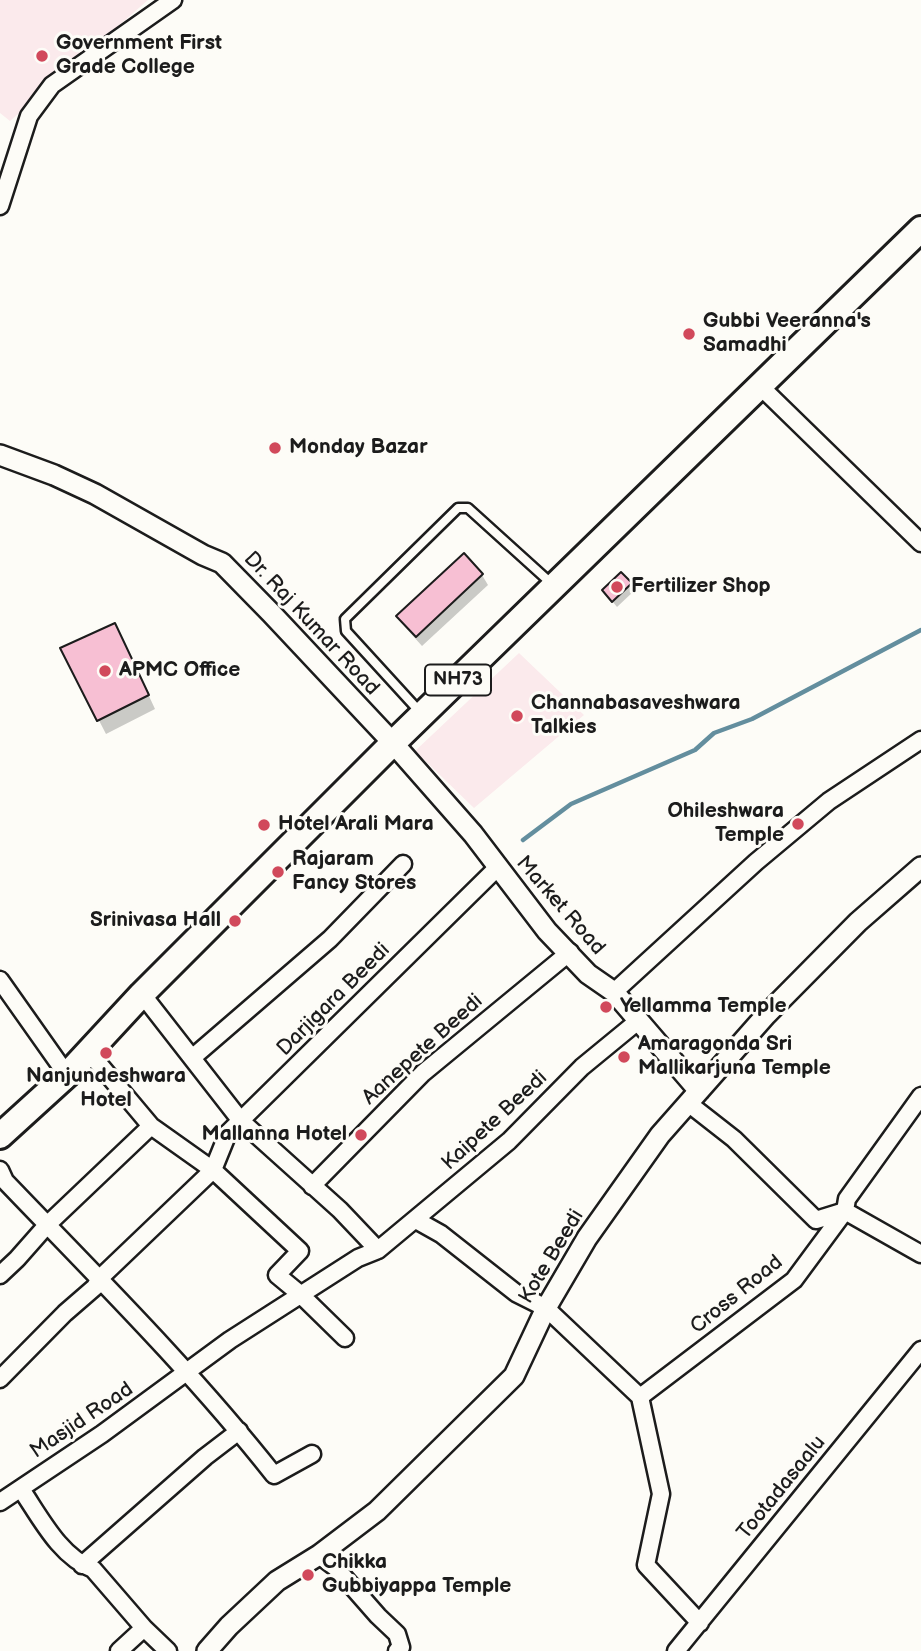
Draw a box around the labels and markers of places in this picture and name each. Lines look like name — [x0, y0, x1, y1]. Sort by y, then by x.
place label: Government First Grade College — [56, 31, 222, 81]
marker: Government First Grade College — [34, 48, 50, 64]
place label: Gubbi Veeranna's Samadhi — [703, 309, 871, 359]
marker: Gubbi Veeranna's Samadhi — [681, 326, 697, 342]
place label: Monday Bazar — [289, 435, 428, 461]
marker: Monday Bazar — [267, 440, 283, 456]
place label: Fertilizer Shop — [631, 574, 771, 600]
marker: Fertilizer Shop — [609, 579, 625, 595]
place label: APMC Office — [119, 658, 240, 684]
marker: APMC Office — [97, 663, 113, 679]
place label: Channabasaveshwara Talkies — [531, 691, 741, 741]
marker: Channabasaveshwara Talkies — [509, 708, 525, 724]
place label: Ohileshwara Temple — [667, 799, 784, 849]
place label: Hotel Arali Mara — [278, 812, 434, 838]
marker: Ohileshwara Temple — [790, 816, 806, 832]
marker: Hotel Arali Mara — [256, 817, 272, 833]
place label: Rajaram Fancy Stores — [292, 847, 416, 897]
marker: Rajaram Fancy Stores — [270, 864, 286, 880]
place label: Srinivasa Hall — [90, 908, 221, 934]
marker: Srinivasa Hall — [227, 913, 243, 929]
place label: Yellamma Temple — [620, 994, 787, 1020]
marker: Yellamma Temple — [598, 999, 614, 1015]
place label: Amaragonda Sri Mallikarjuna Temple — [638, 1032, 831, 1082]
marker: Nanjundeshwara Hotel — [98, 1045, 114, 1061]
marker: Amaragonda Sri Mallikarjuna Temple — [616, 1049, 632, 1065]
place label: Nanjundeshwara Hotel — [26, 1064, 186, 1114]
place label: Mallanna Hotel — [202, 1122, 347, 1148]
marker: Mallanna Hotel — [353, 1127, 369, 1143]
place label: Chikka Gubbiyappa Temple — [322, 1550, 511, 1600]
marker: Chikka Gubbiyappa Temple — [300, 1567, 316, 1583]

